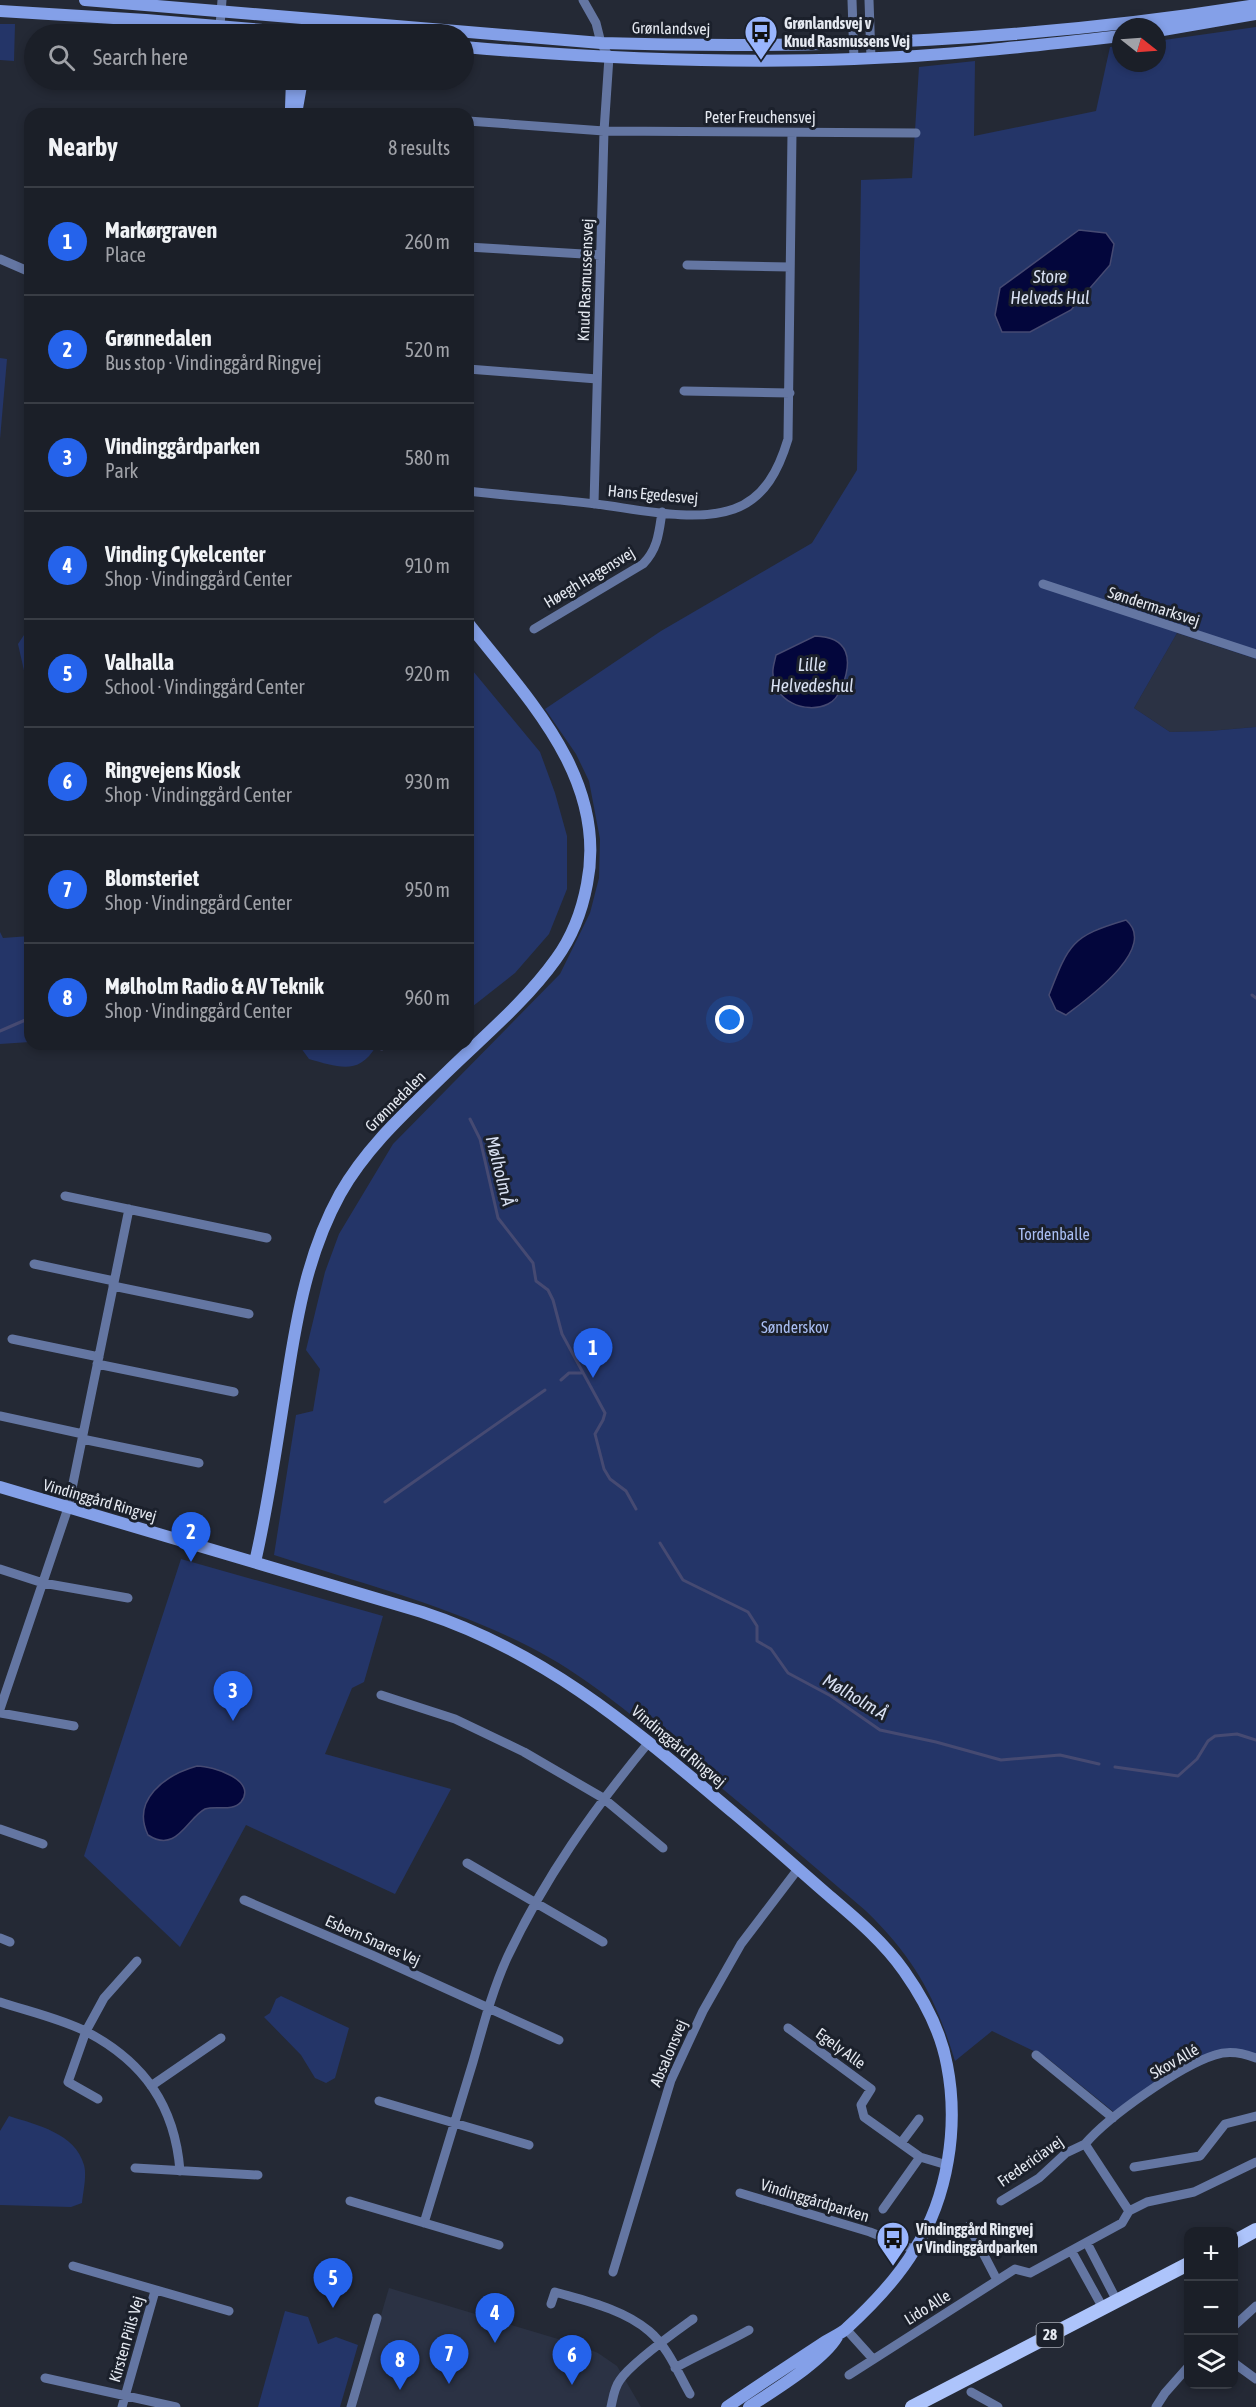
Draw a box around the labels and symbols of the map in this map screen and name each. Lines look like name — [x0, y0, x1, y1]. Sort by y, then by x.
bus stop icon: Grønlandsvej v Knud Rasmussens Vej — [743, 14, 779, 61]
place label: Grønlandsvej v Knud Rasmussens Vej — [784, 14, 910, 50]
street label: Grønlandsvej — [632, 18, 710, 39]
north arrow — [1112, 18, 1166, 72]
street label: Peter Freuchensvej — [704, 108, 816, 127]
street label: Knud Rasmussensvej — [574, 218, 597, 342]
water label: Store Helveds Hul — [1010, 266, 1090, 308]
street label: Hans Egedesvej — [607, 481, 699, 508]
street label: Høegh Hagensvej — [541, 543, 638, 612]
street label: Søndermarksvej — [1106, 583, 1202, 630]
water label: Lille Helvedeshul — [770, 654, 854, 696]
your location — [715, 1005, 744, 1034]
street label: Grønnedalen — [361, 1067, 429, 1135]
water label: Mølholm Å — [482, 1134, 519, 1208]
park label: Tordenballe — [1018, 1225, 1090, 1243]
park label: Sønderskov — [761, 1318, 829, 1336]
pin: 1 — [574, 1328, 612, 1378]
street label: Vindinggård Ringvej — [41, 1475, 159, 1526]
pin: 2 — [172, 1512, 210, 1562]
water label: Mølholm Å — [819, 1669, 891, 1724]
pin: 3 — [214, 1672, 252, 1721]
street label: Vindinggård Ringvej — [628, 1701, 730, 1791]
street label: Esbern Snares Vej — [322, 1911, 423, 1970]
street label: Absalonsvej — [646, 2017, 691, 2090]
street label: Egely Alle — [812, 2024, 869, 2073]
street label: Skov Allé — [1147, 2040, 1201, 2082]
street label: Fredericiavej — [994, 2132, 1067, 2191]
street label: Vindinggårdparken — [758, 2175, 871, 2226]
bus stop icon: Vindinggård Ringvej v Vindinggårdparken — [875, 2220, 911, 2267]
place label: Vindinggård Ringvej v Vindinggårdparken — [915, 2220, 1038, 2256]
pin: 5 — [314, 2258, 352, 2308]
street label: Lido Alle — [901, 2286, 953, 2328]
street label: Kirsten Piils Vej — [105, 2294, 148, 2384]
pin: 4 — [476, 2294, 514, 2343]
road number: 28 — [1036, 2323, 1064, 2347]
pin: 7 — [430, 2334, 468, 2384]
pin: 6 — [552, 2336, 592, 2385]
pin: 8 — [380, 2340, 420, 2390]

